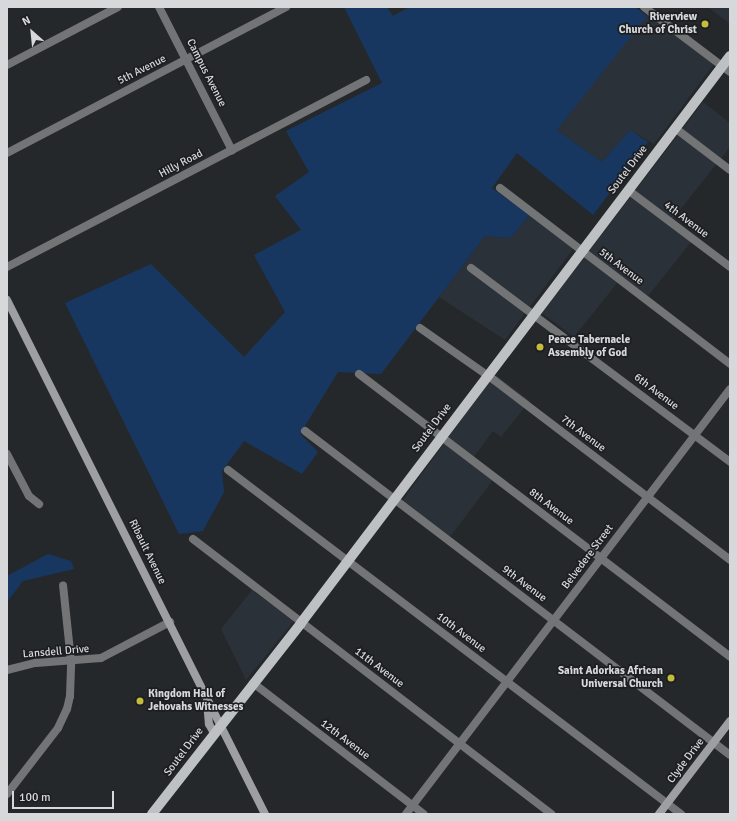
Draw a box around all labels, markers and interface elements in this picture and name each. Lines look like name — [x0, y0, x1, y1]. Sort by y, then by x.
place label: Riverview Church of Christ — [619, 11, 697, 37]
north arrow — [12, 12, 52, 52]
text: N — [20, 13, 33, 28]
marker: Riverview Church of Christ — [700, 19, 710, 29]
street label: Campus Avenue — [183, 37, 229, 109]
street label: 5th Avenue — [116, 52, 168, 88]
street label: Soutel Drive — [605, 143, 651, 197]
street label: Hilly Road — [157, 147, 205, 181]
street label: 4th Avenue — [661, 199, 711, 241]
street label: 5th Avenue — [596, 246, 646, 288]
place label: Peace Tabernacle Assembly of God — [548, 334, 630, 360]
marker: Peace Tabernacle Assembly of God — [535, 342, 545, 352]
street label: 6th Avenue — [631, 371, 681, 413]
street label: Soutel Drive — [409, 401, 455, 455]
street label: 7th Avenue — [558, 413, 608, 455]
street label: 8th Avenue — [526, 486, 576, 528]
street label: Ribault Avenue — [126, 517, 168, 587]
street label: Belvedere Street — [559, 522, 617, 592]
street label: 9th Avenue — [499, 563, 549, 605]
street label: 10th Avenue — [434, 610, 488, 656]
street label: Lansdell Drive — [22, 643, 90, 661]
street label: 11th Avenue — [352, 645, 406, 691]
place label: Saint Adorkas African Universal Church — [558, 665, 663, 691]
marker: Saint Adorkas African Universal Church — [666, 673, 676, 683]
place label: Kingdom Hall of Jehovahs Witnesses — [148, 688, 243, 714]
marker: Kingdom Hall of Jehovahs Witnesses — [135, 696, 145, 706]
street label: 12th Avenue — [318, 717, 372, 763]
street label: Soutel Drive — [161, 725, 207, 779]
street label: Clyde Drive — [665, 736, 707, 786]
scale bar — [14, 783, 116, 809]
text: 100 m — [19, 790, 51, 805]

